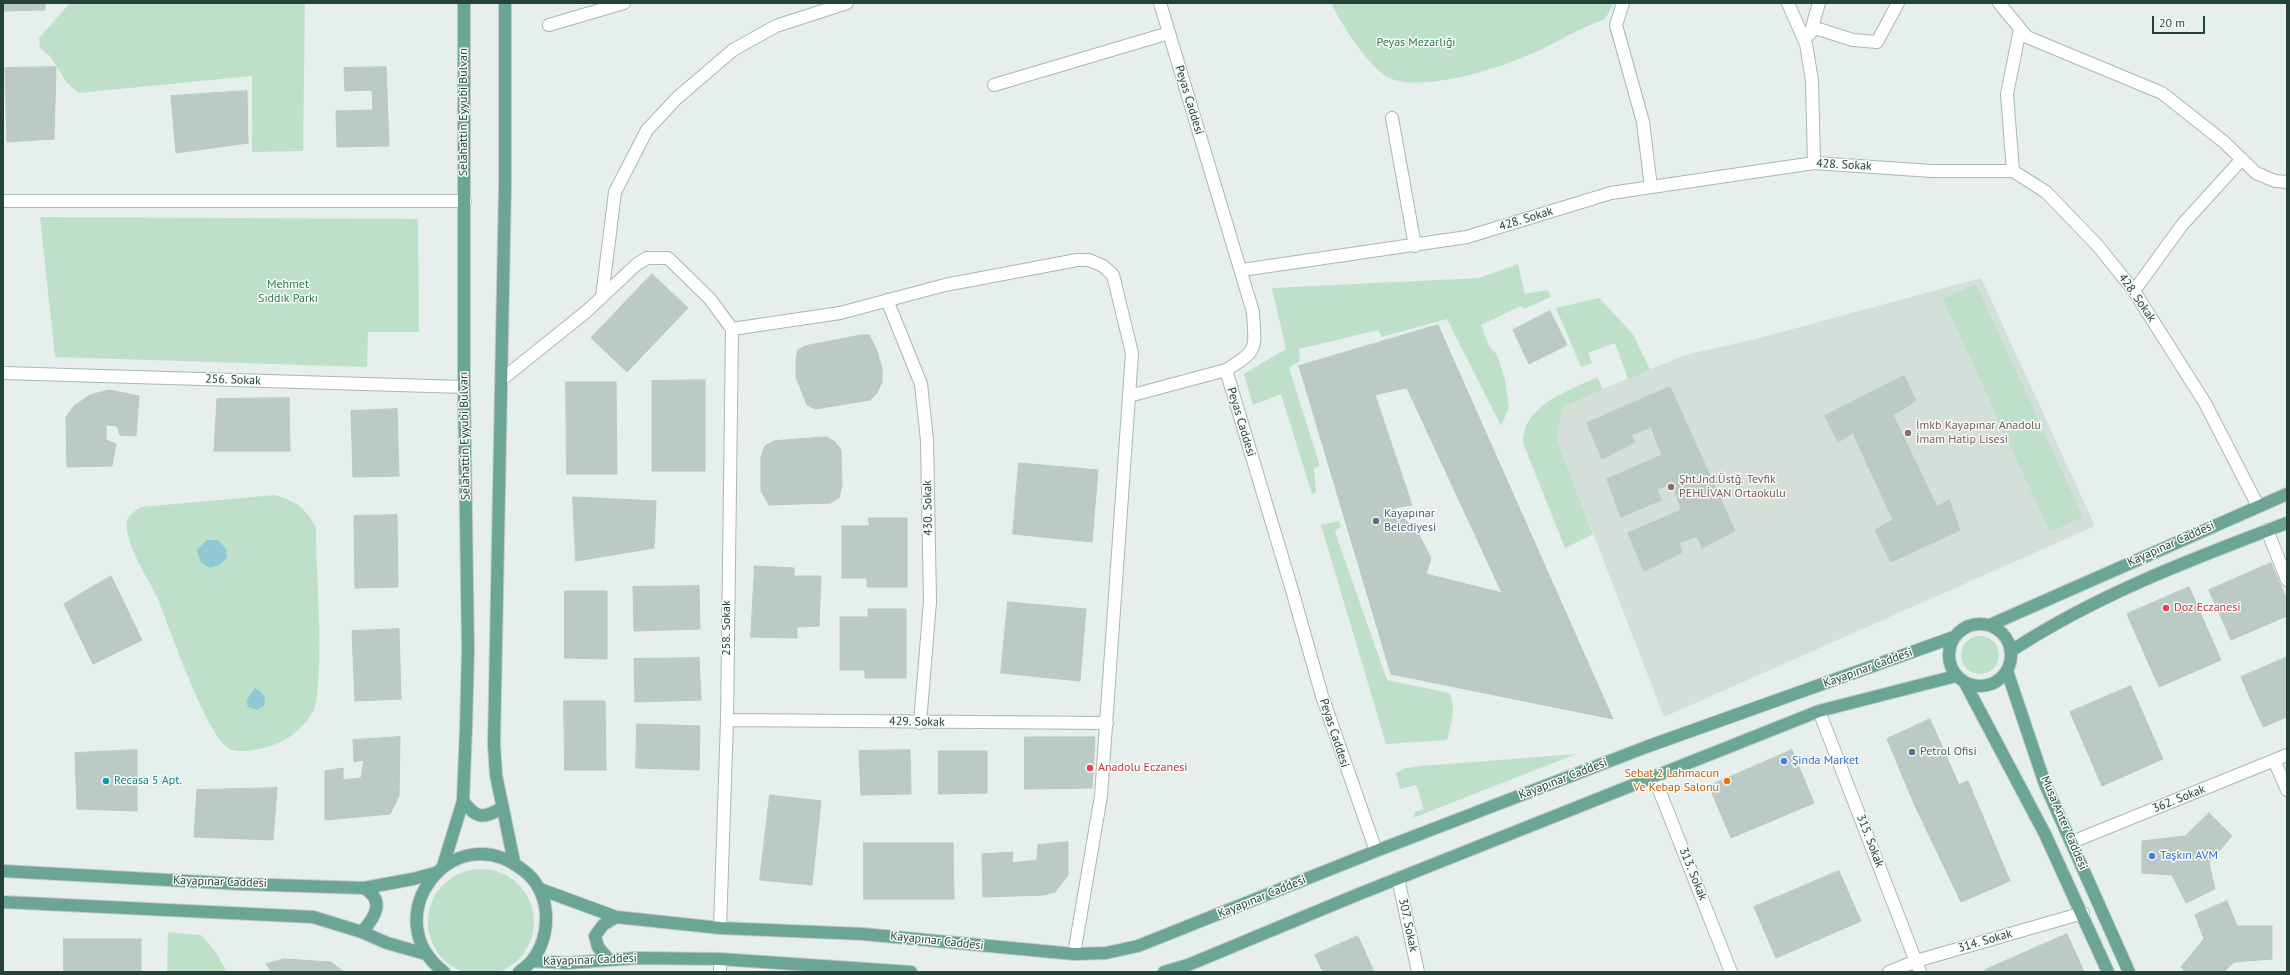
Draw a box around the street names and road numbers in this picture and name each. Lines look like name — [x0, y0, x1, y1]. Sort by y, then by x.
street label: Selahattin Eyyubi Bulvarı — [457, 48, 471, 176]
street label: Peyas Caddesi — [1172, 64, 1206, 136]
street label: 428. Sokak — [1816, 156, 1872, 174]
street label: 428. Sokak — [1497, 204, 1555, 234]
street label: 428. Sokak — [2115, 271, 2159, 325]
street label: 256. Sokak — [205, 372, 261, 388]
street label: Selahattin Eyyubi Bulvarı — [457, 372, 473, 500]
street label: Peyas Caddesi — [1224, 386, 1258, 458]
street label: 430. Sokak — [920, 480, 936, 536]
street label: Kayapınar Caddesi — [2125, 518, 2217, 570]
street label: 258. Sokak — [720, 600, 734, 656]
street label: Kayapınar Caddesi — [1821, 645, 1915, 691]
street label: Peyas Caddesi — [1316, 697, 1352, 769]
street label: 429. Sokak — [889, 714, 945, 730]
street label: Kayapınar Caddesi — [1517, 755, 1609, 803]
street label: Musa Anter Caddesi — [2038, 774, 2090, 872]
street label: 362. Sokak — [2151, 782, 2207, 816]
street label: 315. Sokak — [1853, 812, 1887, 870]
street label: 313. Sokak — [1676, 846, 1710, 902]
street label: Kayapınar Caddesi — [173, 873, 267, 891]
street label: Kayapınar Caddesi — [1216, 873, 1308, 921]
street label: 307. Sokak — [1395, 897, 1421, 953]
street label: 314. Sokak — [1956, 926, 2014, 956]
street label: Kayapınar Caddesi — [890, 929, 984, 953]
street label: Kayapınar Caddesi — [543, 951, 637, 969]

